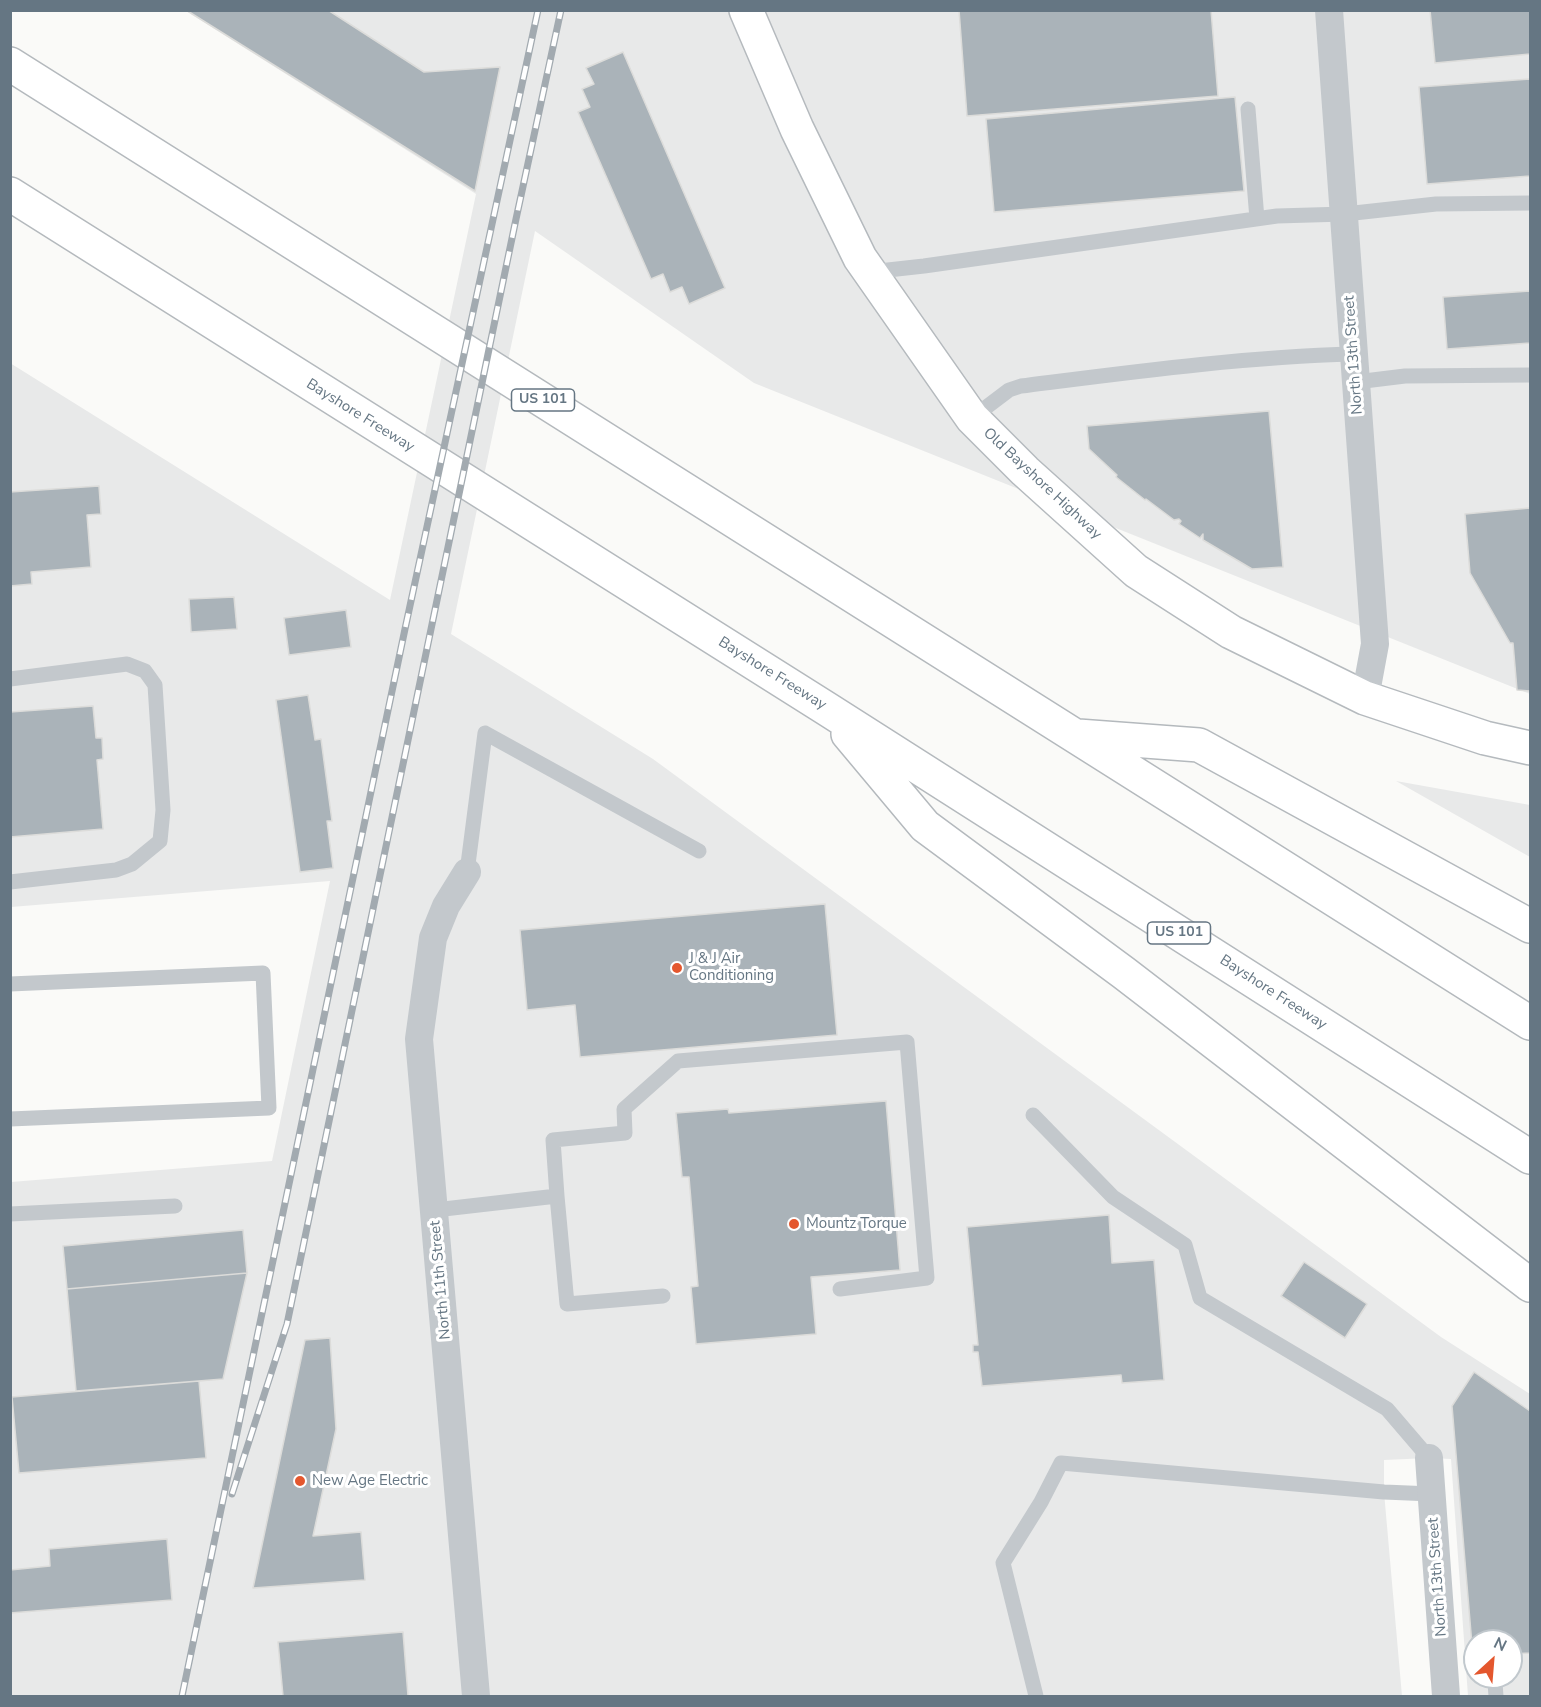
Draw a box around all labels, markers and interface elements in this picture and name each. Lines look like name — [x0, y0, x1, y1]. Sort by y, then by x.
street label: North 13th Street — [1341, 295, 1367, 415]
street label: Bayshore Freeway — [303, 376, 417, 456]
road number: US 101 — [512, 389, 574, 411]
street label: Old Bayshore Highway — [979, 424, 1105, 544]
street label: Bayshore Freeway — [715, 634, 829, 714]
road number: US 101 — [1148, 922, 1210, 944]
place label: J & J Air Conditioning — [689, 950, 774, 985]
street label: Bayshore Freeway — [1216, 952, 1330, 1034]
marker: J & J Air Conditioning — [670, 961, 684, 975]
place label: Mountz Torque — [806, 1215, 907, 1233]
marker: Mountz Torque — [787, 1217, 801, 1231]
street label: North 11th Street — [427, 1220, 455, 1340]
place label: New Age Electric — [312, 1472, 428, 1490]
marker: New Age Electric — [293, 1474, 307, 1488]
street label: North 13th Street — [1425, 1517, 1451, 1637]
north arrow — [1463, 1629, 1523, 1689]
text: N — [1490, 1632, 1510, 1657]

